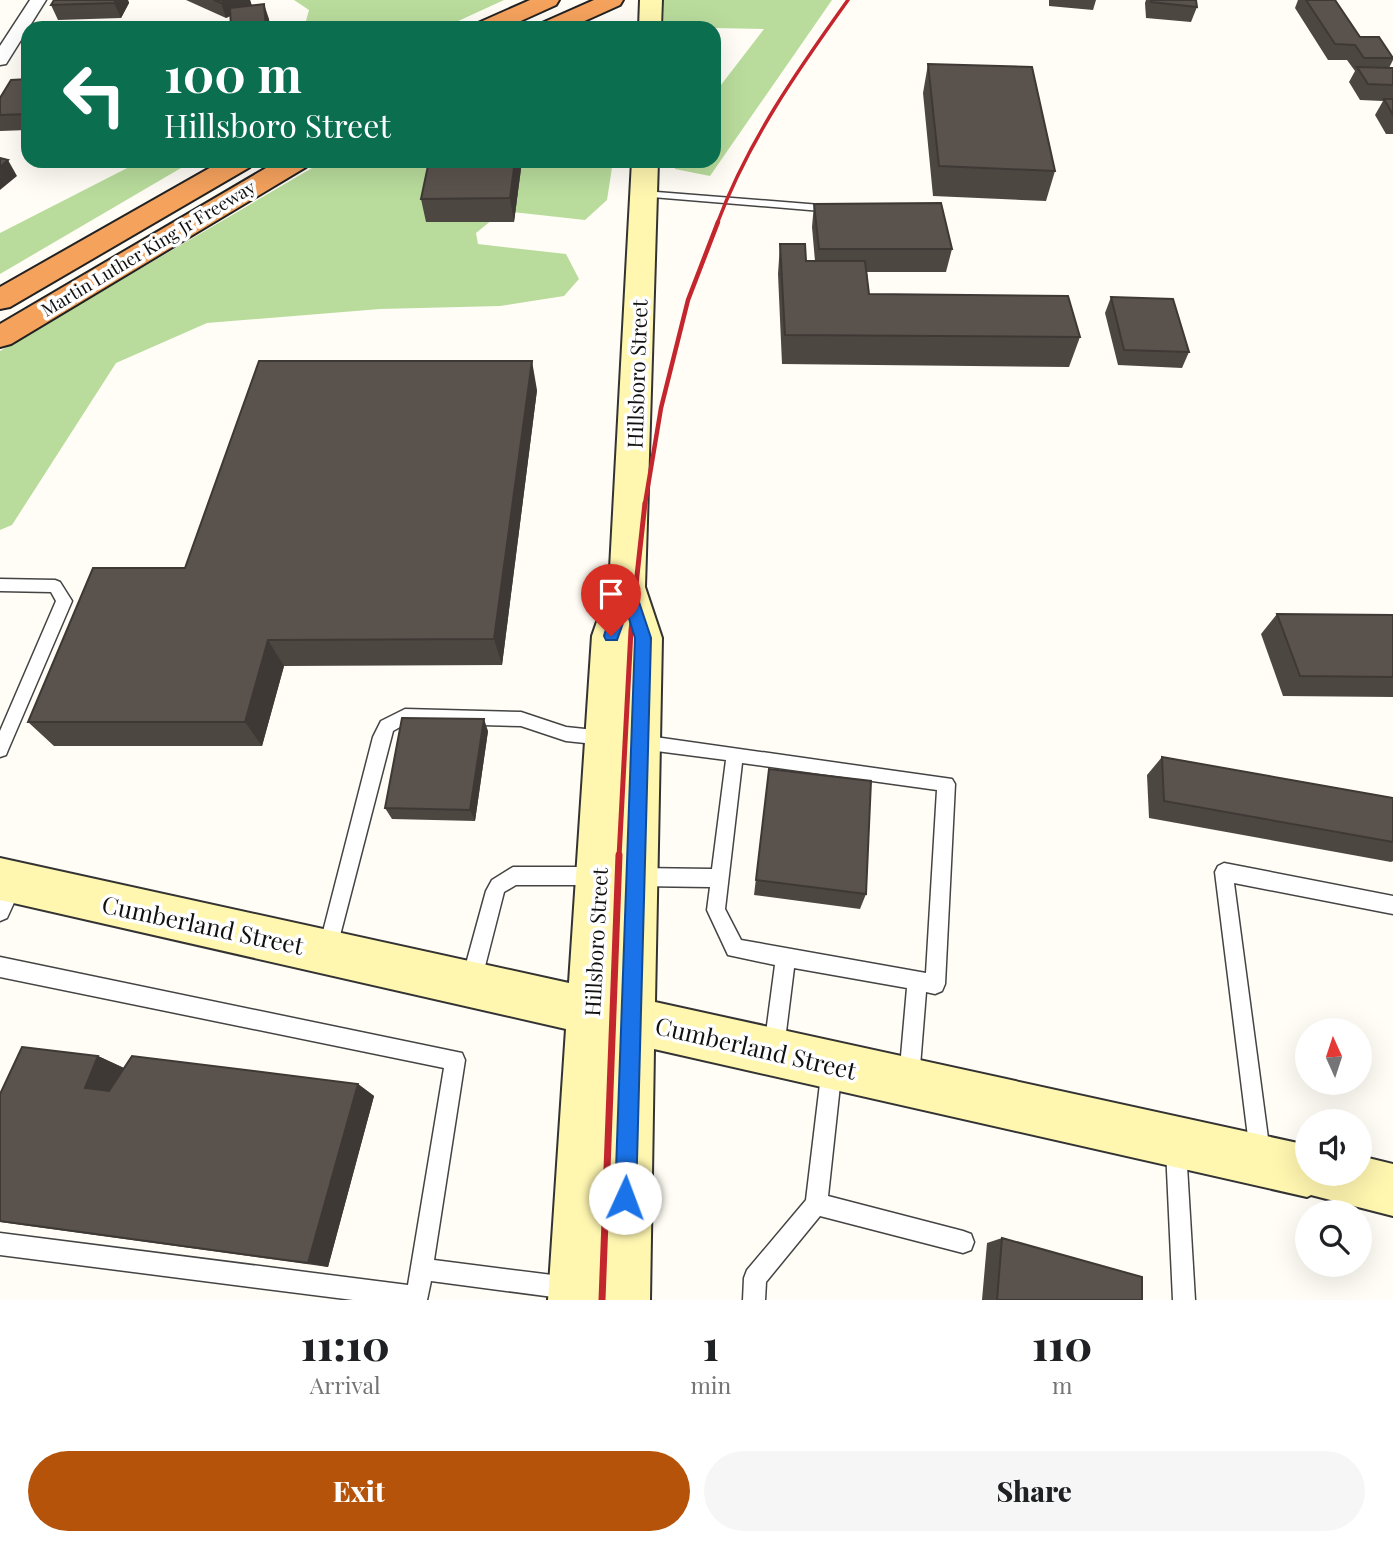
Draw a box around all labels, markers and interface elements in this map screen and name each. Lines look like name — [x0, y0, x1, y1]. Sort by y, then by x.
text: 100 m — [164, 40, 302, 105]
icon: left — [49, 49, 140, 140]
text: Hillsboro Street — [164, 103, 391, 146]
street label: Martin Luther King Jr Freeway — [37, 174, 259, 322]
street label: Hillsboro Street — [619, 299, 653, 449]
pin — [581, 564, 641, 636]
icon: arrive — [592, 575, 630, 613]
street label: Hillsboro Street — [577, 866, 613, 1017]
street label: Cumberland Street — [99, 887, 307, 961]
street label: Cumberland Street — [652, 1008, 860, 1086]
north arrow — [1295, 1018, 1372, 1096]
map controls — [1295, 1018, 1372, 1277]
button: sound — [1295, 1109, 1372, 1186]
position arrow — [588, 1161, 662, 1235]
button: search — [1295, 1200, 1372, 1277]
text: 11:10 — [301, 1316, 390, 1372]
text: 1 — [703, 1316, 719, 1372]
text: 110 — [1032, 1316, 1092, 1372]
text: Arrival — [310, 1369, 381, 1400]
text: min — [690, 1369, 731, 1400]
text: m — [1052, 1369, 1072, 1400]
button: Exit — [28, 1451, 690, 1531]
button: Share — [704, 1451, 1365, 1531]

